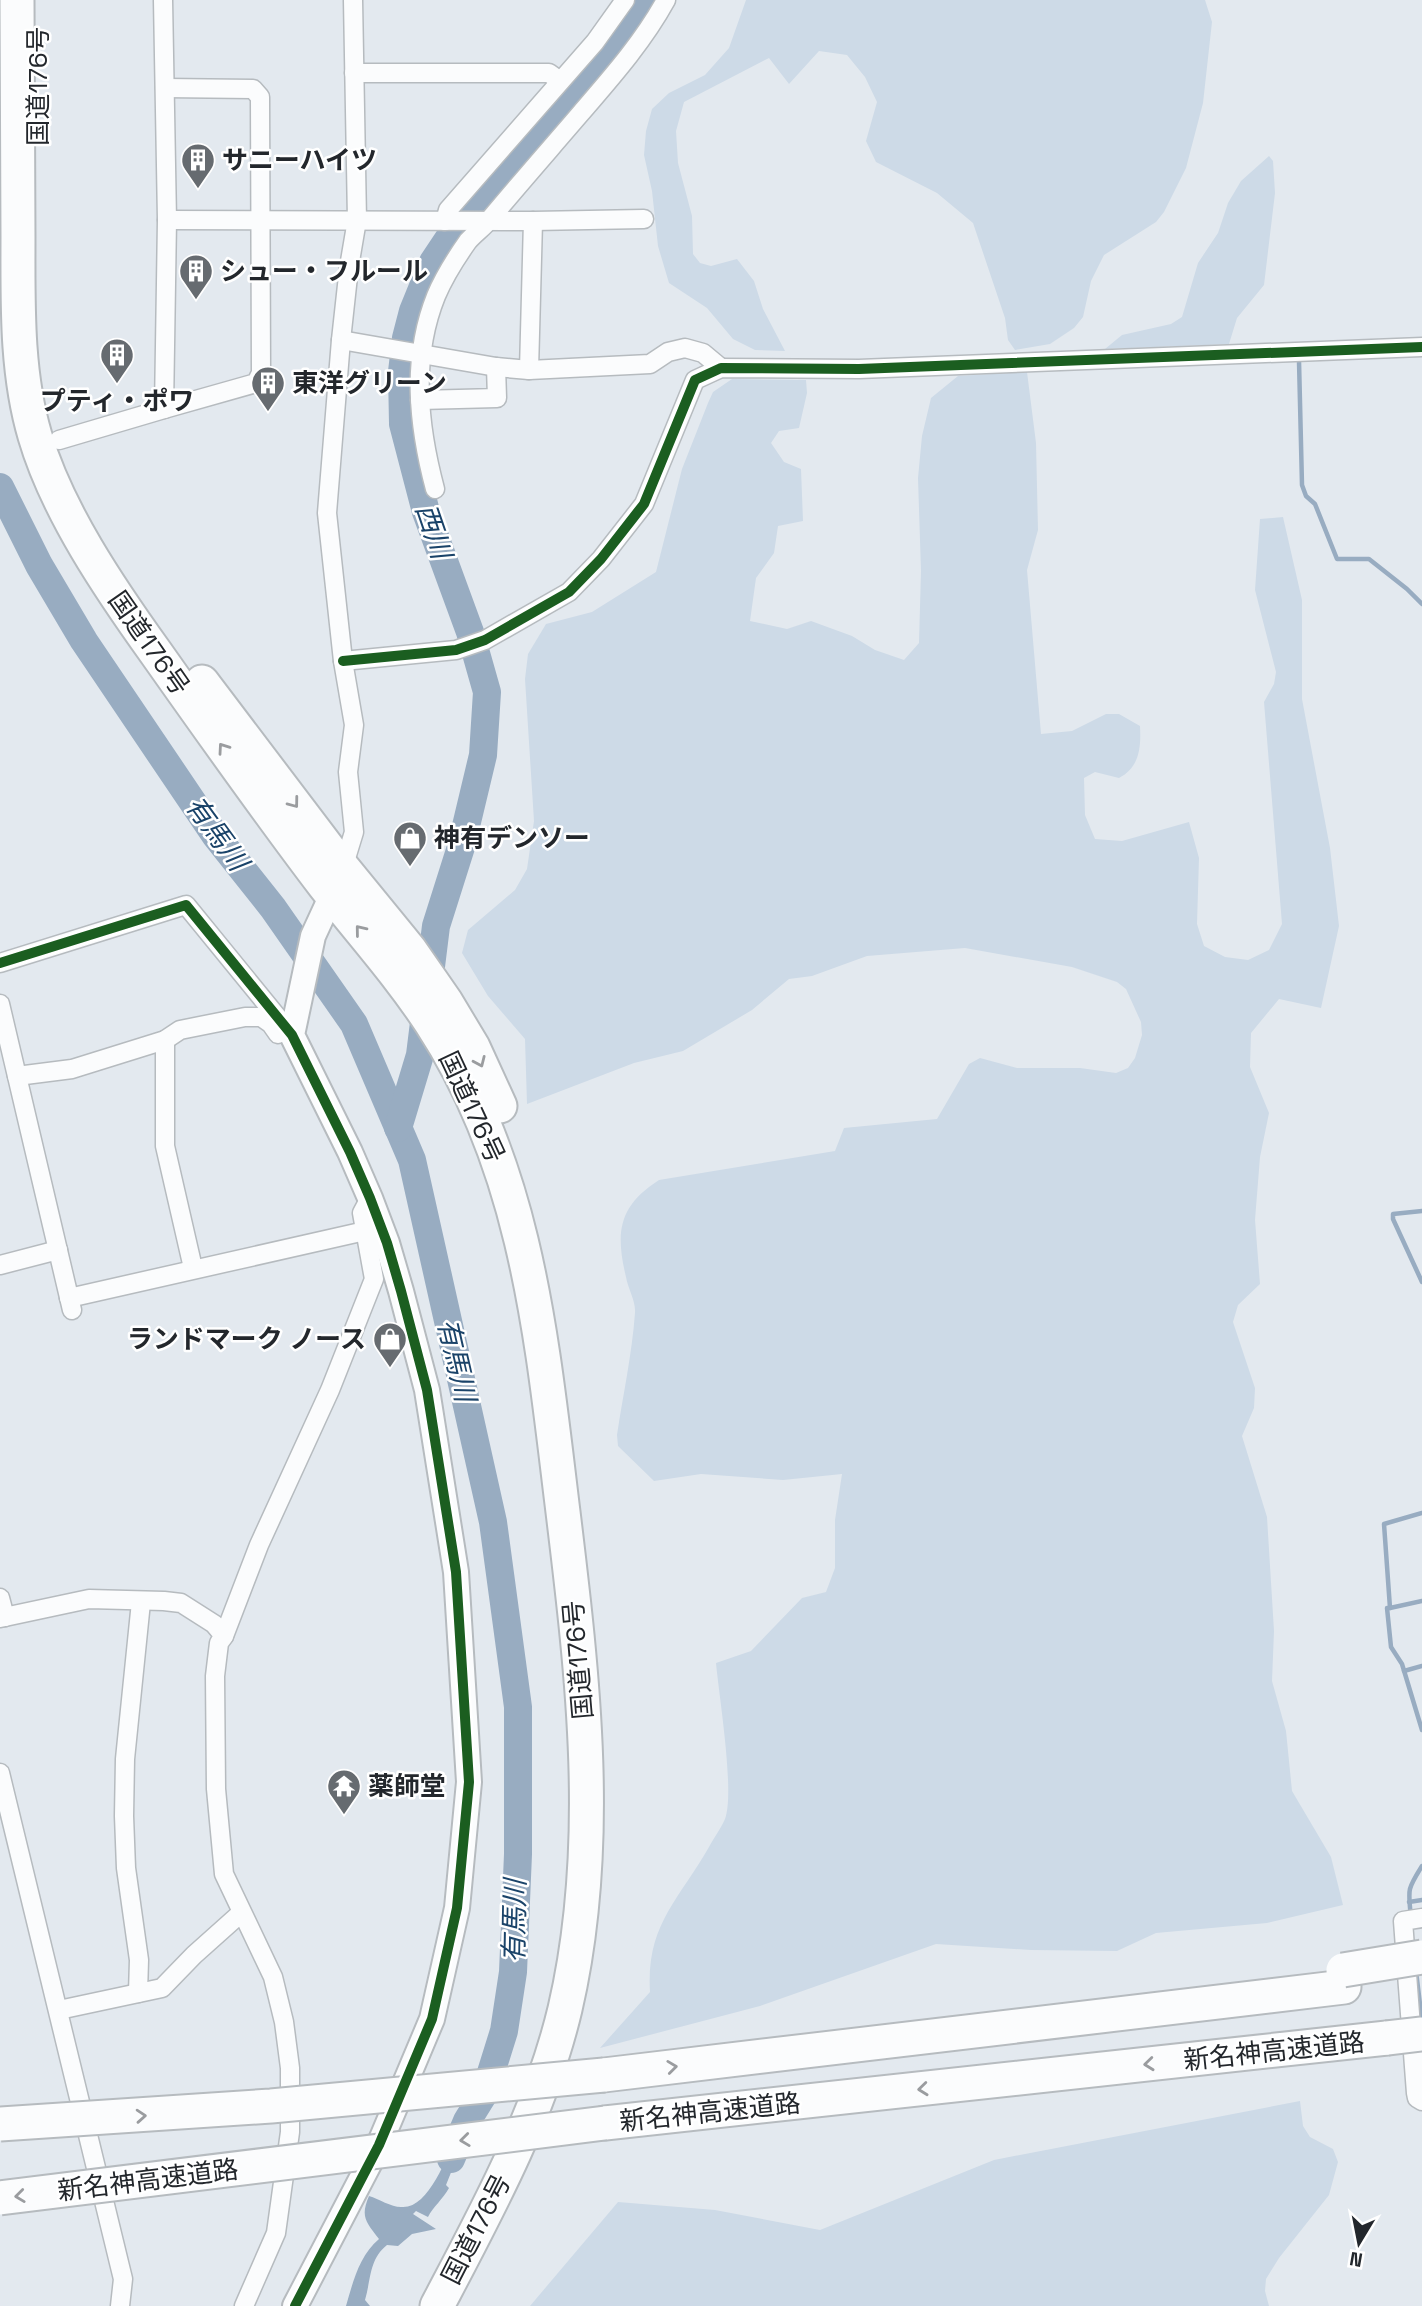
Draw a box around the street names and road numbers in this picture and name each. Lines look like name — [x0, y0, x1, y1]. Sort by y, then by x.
street label: 国道176号 — [21, 26, 55, 146]
street label: 国道176号 — [101, 584, 197, 702]
street label: 国道176号 — [431, 1046, 513, 1168]
street label: 国道176号 — [556, 1599, 600, 1721]
street label: 新名神高速道路 — [1182, 2025, 1366, 2077]
street label: 新名神高速道路 — [618, 2086, 802, 2138]
street label: 新名神高速道路 — [56, 2152, 240, 2208]
street label: 国道176号 — [434, 2168, 518, 2290]

